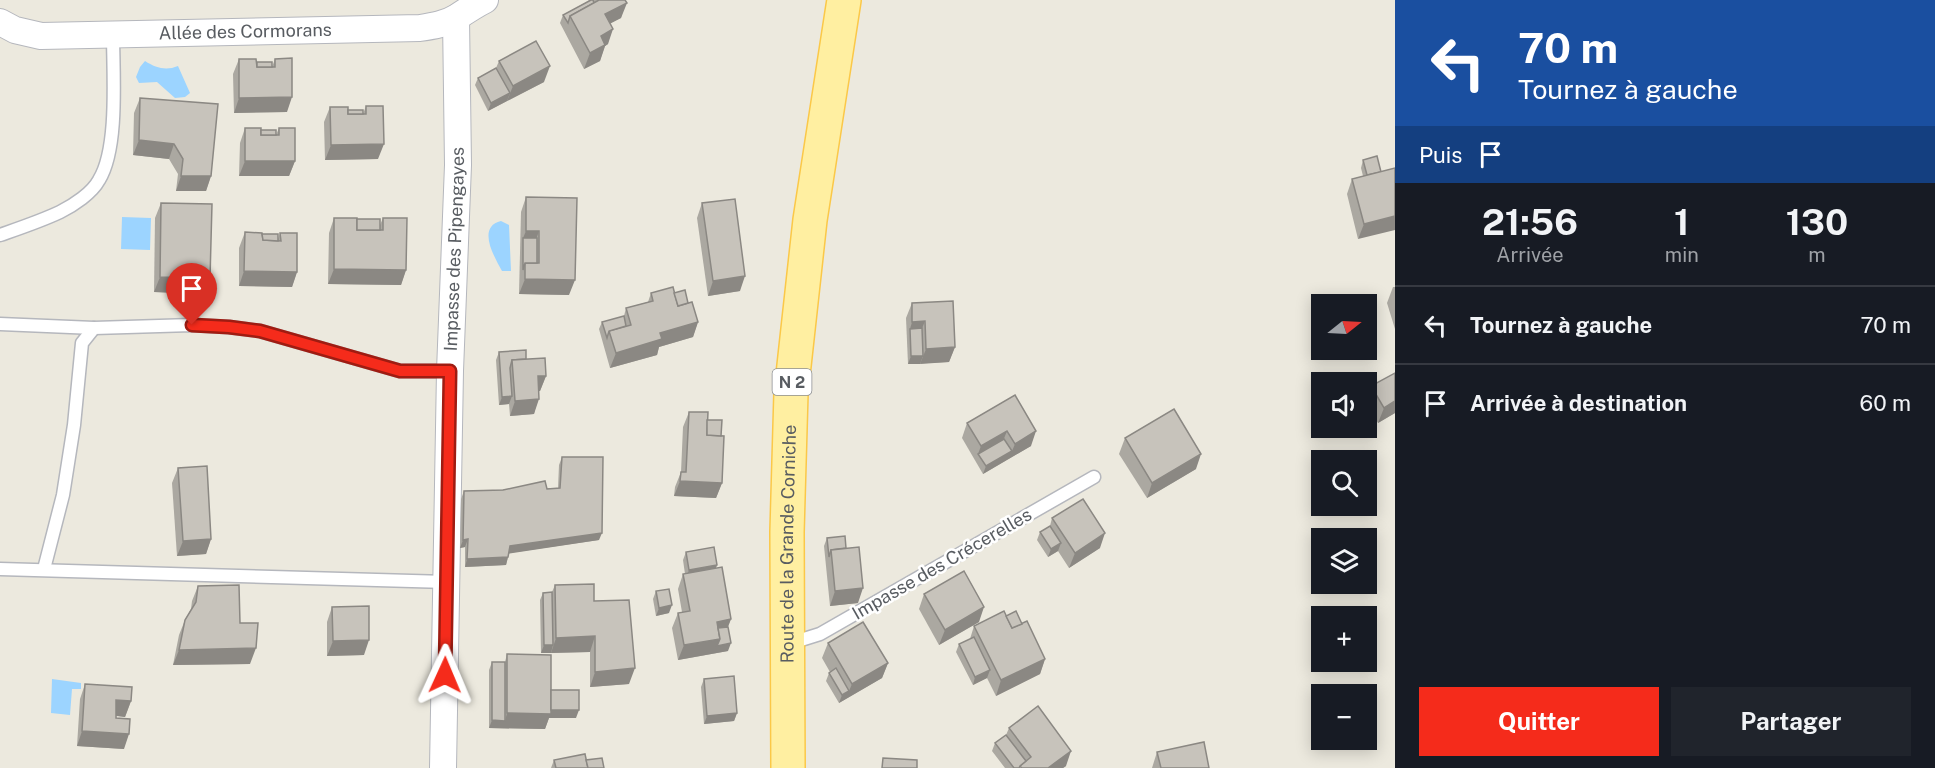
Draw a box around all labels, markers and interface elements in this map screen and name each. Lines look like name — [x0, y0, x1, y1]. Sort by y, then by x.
street label: Allée des Cormorans — [158, 19, 332, 44]
text: 70 m — [1518, 23, 1618, 72]
icon: left — [1419, 24, 1497, 102]
text: Tournez à gauche — [1518, 73, 1738, 105]
icon: arrive — [1474, 138, 1507, 171]
text: Puis — [1419, 142, 1462, 168]
street label: Impasse des Pipengayes — [440, 147, 468, 352]
text: 21:56 — [1482, 201, 1578, 243]
text: 1 — [1674, 201, 1690, 243]
text: 130 — [1786, 201, 1848, 243]
text: Arrivée — [1496, 243, 1564, 267]
text: min — [1665, 243, 1699, 267]
text: m — [1808, 243, 1826, 267]
pin — [166, 263, 217, 325]
icon: arrive — [175, 272, 208, 305]
north arrow — [1311, 294, 1377, 360]
map controls — [1311, 294, 1377, 750]
icon: left — [1419, 309, 1452, 342]
text: Tournez à gauche — [1470, 312, 1652, 338]
text: 70 m — [1860, 312, 1911, 338]
road number: N 2 — [772, 369, 812, 395]
button: sound — [1311, 372, 1377, 438]
icon: arrive — [1419, 387, 1452, 420]
text: Arrivée à destination — [1470, 390, 1687, 416]
text: 60 m — [1860, 390, 1911, 416]
street label: Route de la Grande Corniche — [776, 424, 800, 663]
button: search — [1311, 450, 1377, 516]
street label: Impasse des Crécerelles — [848, 504, 1035, 624]
button: layers — [1311, 528, 1377, 594]
button: + — [1311, 606, 1377, 672]
position arrow — [413, 643, 477, 707]
button: − — [1311, 684, 1377, 750]
button: Quitter — [1419, 687, 1659, 756]
button: Partager — [1671, 687, 1911, 756]

